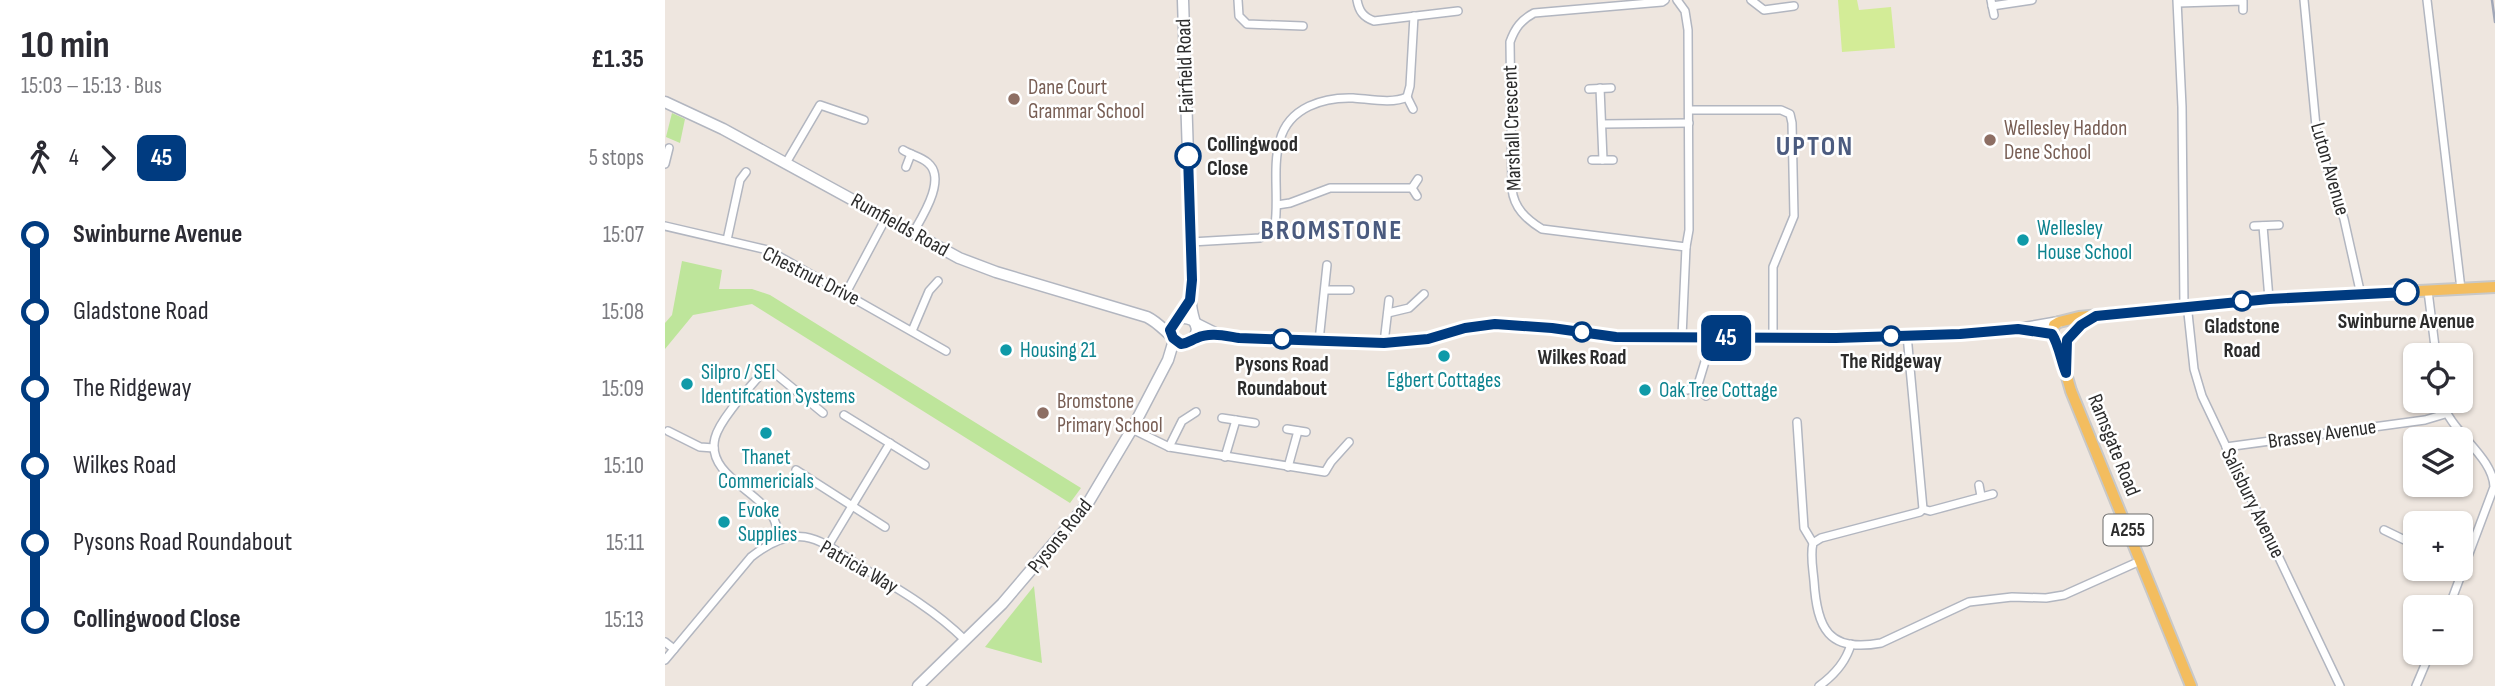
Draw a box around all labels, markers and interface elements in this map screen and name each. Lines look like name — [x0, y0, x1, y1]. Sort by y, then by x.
street label: Fairfield Road — [1171, 18, 1199, 114]
text: 10 min — [21, 23, 110, 68]
text: £1.35 — [591, 44, 644, 75]
street label: Marshall Crescent — [1497, 65, 1527, 191]
text: 15:03 – 15:13 · Bus — [21, 72, 162, 100]
place label: Dane Court Grammar School — [1028, 75, 1144, 124]
marker: Dane Court Grammar School — [1006, 91, 1022, 107]
place label: Wellesley Haddon Dene School — [2004, 116, 2127, 165]
street label: Luton Avenue — [2305, 120, 2355, 218]
district label: UPTON — [1776, 130, 1854, 163]
place label: Collingwood Close — [1207, 132, 1298, 181]
marker: Wellesley Haddon Dene School — [1982, 132, 1998, 148]
icon: walk — [21, 139, 59, 177]
icon: forward — [89, 139, 127, 177]
text: 45 — [151, 143, 172, 172]
marker: Collingwood Close — [1175, 143, 1201, 169]
text: 4 — [69, 144, 79, 172]
text: 5 stops — [589, 144, 644, 172]
street label: Rumfields Road — [847, 188, 953, 262]
district label: BROMSTONE — [1261, 214, 1403, 247]
place label: Wellesley House School — [2037, 216, 2132, 265]
text: Swinburne Avenue — [73, 219, 242, 250]
text: 15:07 — [603, 221, 644, 249]
marker: Wellesley House School — [2015, 232, 2031, 248]
street label: Chestnut Drive — [758, 241, 864, 311]
marker: Swinburne Avenue — [2393, 279, 2419, 305]
marker: Gladstone Road — [2232, 291, 2252, 311]
text: Gladstone Road — [73, 296, 209, 327]
text: 15:08 — [602, 298, 644, 326]
place label: Swinburne Avenue — [2338, 309, 2474, 334]
place label: Gladstone Road — [2204, 314, 2280, 363]
line badge: 45 — [1695, 315, 1757, 361]
marker: Wilkes Road — [1572, 322, 1592, 342]
text: 45 — [1715, 323, 1737, 352]
marker: The Ridgeway — [1881, 326, 1901, 346]
marker: Pysons Road Roundabout — [1272, 329, 1292, 349]
place label: Housing 21 — [1020, 338, 1097, 363]
marker: Housing 21 — [998, 342, 1014, 358]
map controls — [2403, 343, 2473, 665]
button: locate — [2403, 343, 2473, 413]
place label: Wilkes Road — [1538, 345, 1626, 370]
marker: Egbert Cottages — [1436, 348, 1452, 364]
place label: The Ridgeway — [1840, 349, 1942, 374]
place label: Pysons Road Roundabout — [1235, 352, 1329, 401]
place label: Silpro / SEI Identifcation Systems — [701, 360, 855, 409]
place label: Egbert Cottages — [1387, 368, 1501, 393]
text: The Ridgeway — [73, 373, 191, 404]
text: 15:09 — [602, 375, 644, 403]
marker: Silpro / SEI Identifcation Systems — [679, 376, 695, 392]
place label: Oak Tree Cottage — [1659, 378, 1778, 403]
marker: Oak Tree Cottage — [1637, 382, 1653, 398]
place label: Bromstone Primary School — [1057, 389, 1163, 438]
street label: Ramsgate Road — [2082, 390, 2146, 500]
marker: Bromstone Primary School — [1035, 405, 1051, 421]
street label: Brassey Avenue — [2266, 414, 2378, 454]
marker: Thanet Commericials — [758, 425, 774, 441]
button: layers — [2403, 427, 2473, 497]
street label: Salisbury Avenue — [2216, 444, 2290, 562]
place label: Thanet Commericials — [718, 445, 814, 494]
text: Wilkes Road — [73, 450, 176, 481]
text: 15:10 — [604, 452, 644, 480]
street label: Pysons Road — [1022, 494, 1098, 578]
place label: Evoke Supplies — [738, 498, 797, 547]
button: + — [2403, 511, 2473, 581]
marker: Evoke Supplies — [716, 514, 732, 530]
road number: A255 — [2103, 514, 2153, 545]
text: Pysons Road Roundabout — [73, 527, 292, 558]
text: 15:11 — [606, 529, 644, 557]
street label: Patricia Way — [816, 535, 902, 599]
button: − — [2403, 595, 2473, 665]
text: Collingwood Close — [73, 604, 241, 635]
text: 15:13 — [605, 606, 644, 634]

